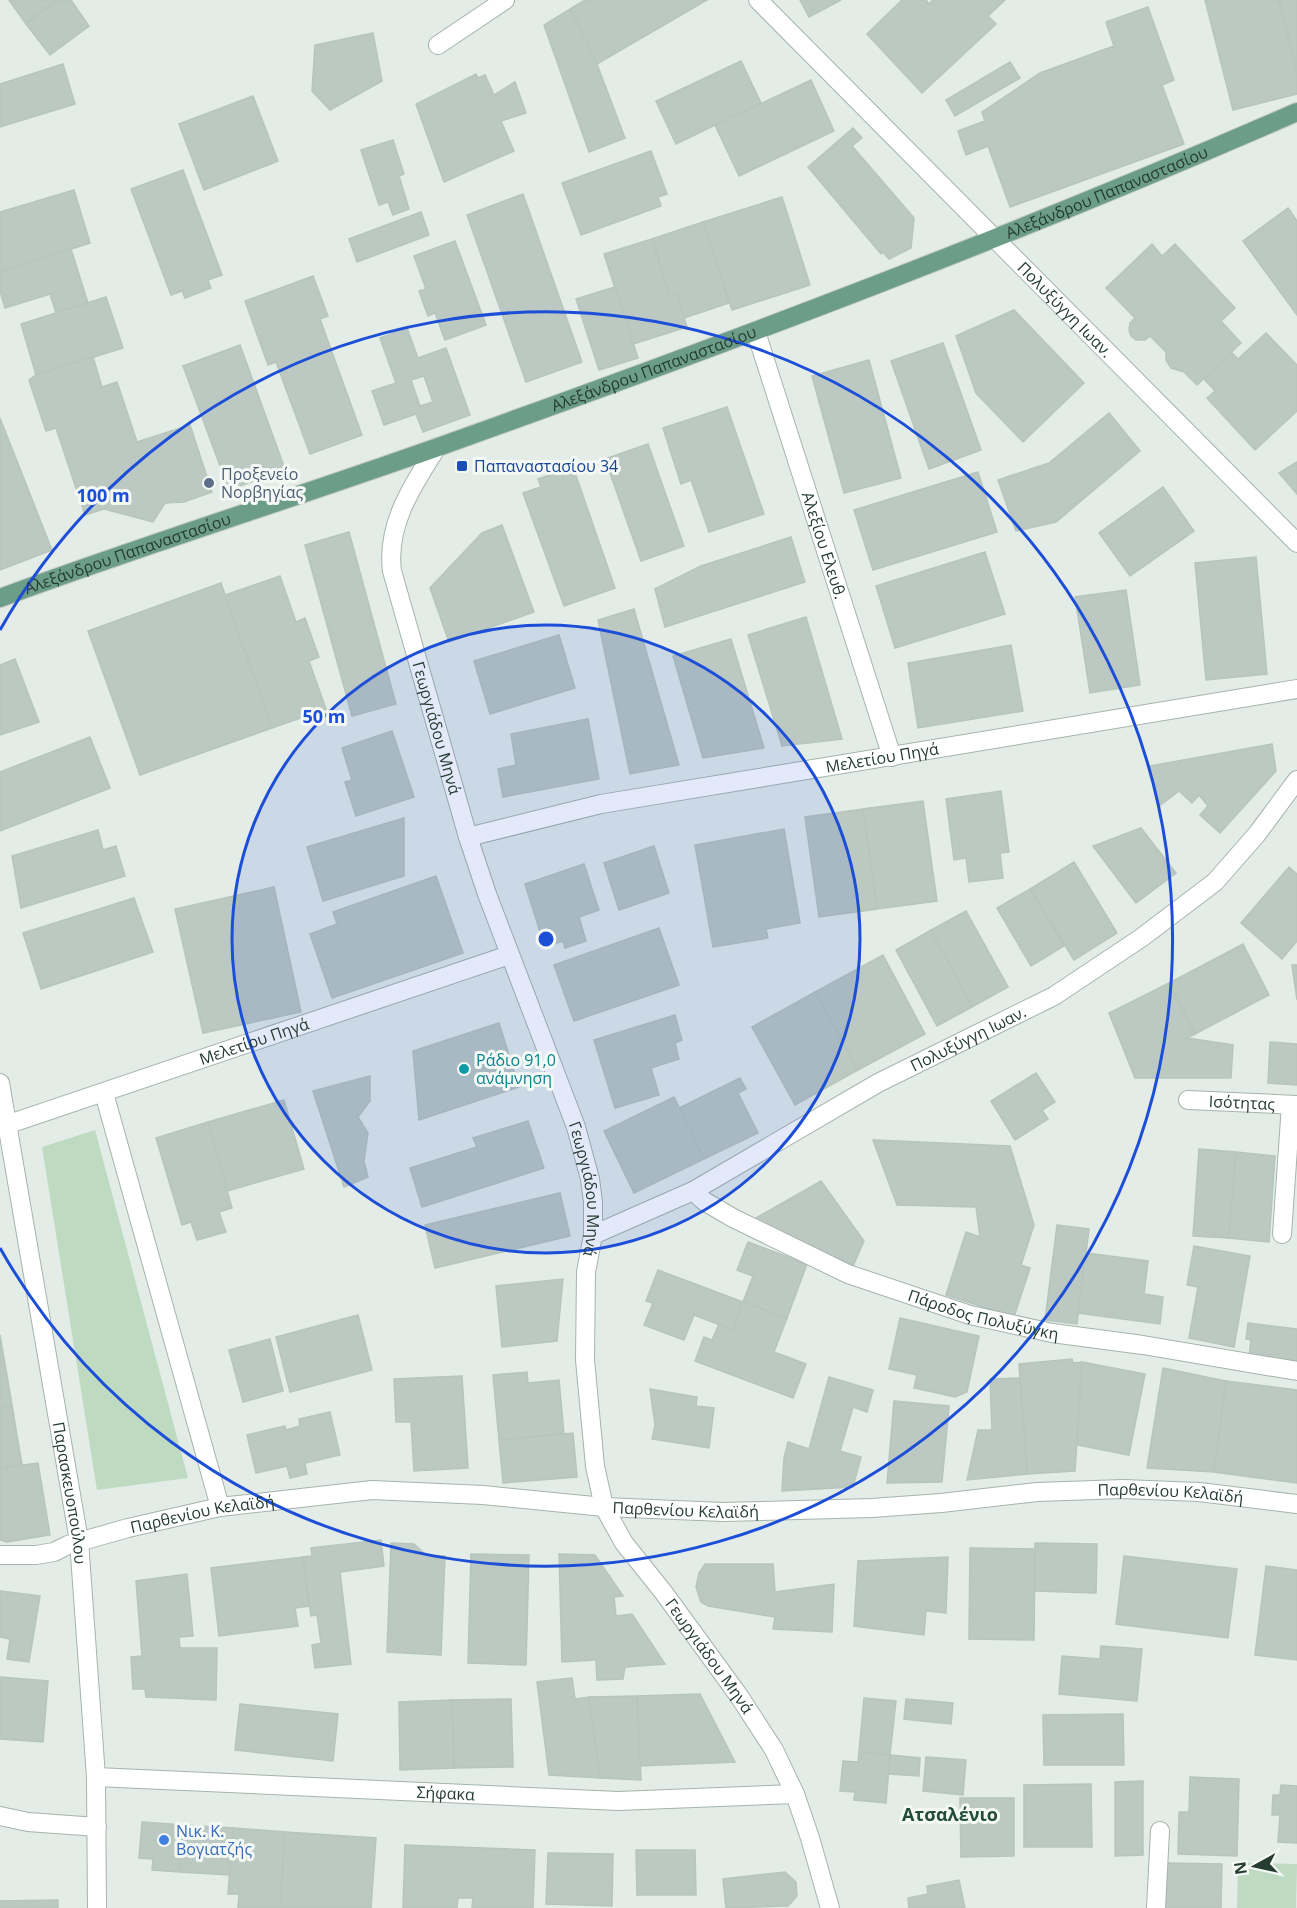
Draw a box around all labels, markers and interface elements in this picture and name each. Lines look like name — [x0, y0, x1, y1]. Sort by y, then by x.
street label: Αλεξάνδρου Παπαναστασίου — [1002, 141, 1211, 244]
street label: Πολυξύγγη Ιωαν. — [1013, 257, 1118, 362]
street label: Αλεξάνδρου Παπαναστασίου — [548, 320, 759, 416]
place label: Παπαναστασίου 34 — [474, 455, 618, 477]
marker: Παπαναστασίου 34 — [455, 459, 469, 473]
place label: Προξενείο Νορβηγίας — [221, 463, 304, 503]
marker: Προξενείο Νορβηγίας — [202, 476, 216, 490]
text: 100 m — [76, 483, 130, 507]
street label: Αλεξίου Ελευθ. — [797, 489, 852, 602]
street label: Αλεξάνδρου Παπαναστασίου — [21, 508, 233, 599]
street label: Γεωργιάδου Μηνά — [407, 659, 466, 797]
text: 50 m — [303, 704, 345, 728]
street label: Μελετίου Πηγά — [824, 737, 941, 778]
centre of rings — [536, 929, 556, 949]
street label: Πολυξύγγη Ιωαν. — [906, 1000, 1030, 1076]
street label: Μελετίου Πηγά — [196, 1012, 312, 1070]
place label: Ράδιο 91,0 ανάμνηση — [476, 1049, 556, 1089]
marker: Ράδιο 91,0 ανάμνηση — [457, 1062, 471, 1076]
street label: Ισότητας — [1208, 1090, 1276, 1115]
street label: Γεωργιάδου Μηνά — [564, 1118, 604, 1258]
street label: Πάροδος Πολυξύγκη — [905, 1284, 1060, 1345]
street label: Παρασκευοπούλου — [48, 1420, 92, 1565]
street label: Παρθενίου Κελαϊδή — [1097, 1478, 1245, 1508]
street label: Παρθενίου Κελαϊδή — [128, 1490, 275, 1538]
street label: Παρθενίου Κελαϊδή — [612, 1496, 759, 1523]
street label: Γεωργιάδου Μηνά — [660, 1594, 759, 1718]
street label: Σήφακα — [416, 1781, 475, 1805]
district label: Ατσαλένιο — [902, 1802, 998, 1826]
place label: Νικ. Κ. Βογιατζής — [176, 1820, 252, 1860]
marker: Νικ. Κ. Βογιατζής — [157, 1833, 171, 1847]
north arrow — [1225, 1836, 1285, 1896]
text: N — [1228, 1860, 1252, 1876]

